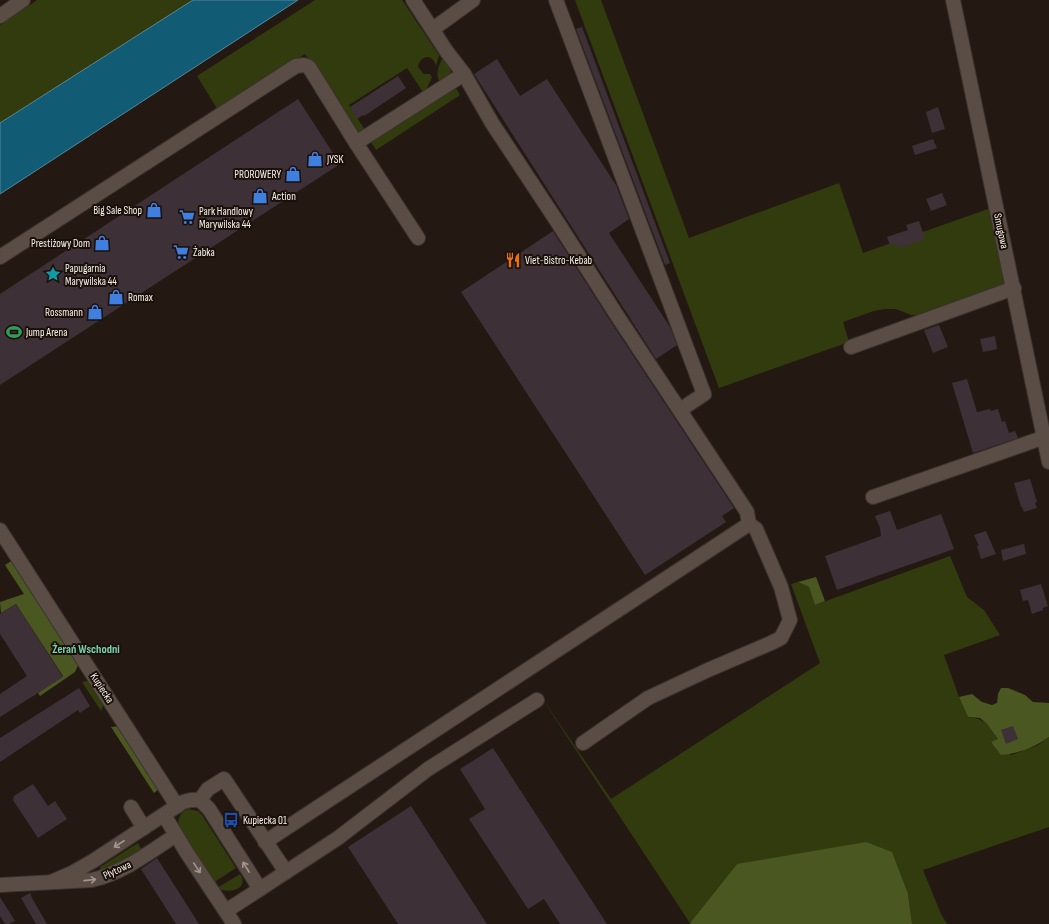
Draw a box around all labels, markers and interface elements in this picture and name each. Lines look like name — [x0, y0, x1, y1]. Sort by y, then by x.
shop icon: JYSK — [306, 150, 324, 168]
place label: JYSK — [326, 153, 344, 166]
shop icon: PROROWERY — [284, 165, 302, 183]
place label: PROROWERY — [234, 168, 281, 181]
shop icon: Action — [251, 187, 269, 205]
place label: Action — [271, 190, 296, 203]
shop icon: Big Sale Shop — [145, 201, 163, 219]
place label: Big Sale Shop — [93, 204, 142, 217]
place label: Park Handlowy Marywilska 44 — [199, 205, 254, 231]
supermarket icon: Park Handlowy Marywilska 44 — [178, 208, 196, 226]
street label: Smugowa — [991, 212, 1011, 250]
shop icon: Prestiżowy Dom — [93, 234, 111, 252]
place label: Prestiżowy Dom — [31, 237, 90, 250]
supermarket icon: Żabka — [172, 243, 190, 261]
place label: Żabka — [193, 245, 215, 259]
restaurant icon: Viet-Bistro-Kebab — [504, 251, 522, 269]
place label: Viet-Bistro-Kebab — [525, 254, 593, 267]
place label: Papugarnia Marywilska 44 — [65, 262, 117, 288]
place icon: Papugarnia Marywilska 44 — [44, 265, 62, 283]
shop icon: Romax — [107, 288, 125, 306]
place label: Romax — [128, 291, 153, 304]
shop icon: Rossmann — [86, 303, 104, 321]
place label: Rossmann — [45, 306, 83, 319]
sports icon: Jump Arena — [5, 323, 23, 341]
place label: Jump Arena — [25, 326, 67, 339]
district label: Żerań Wschodni — [52, 642, 120, 657]
street label: Kupiecka — [87, 670, 117, 706]
bus stop icon: Kupiecka 01 — [222, 811, 240, 829]
place label: Kupiecka 01 — [243, 814, 287, 827]
one-way arrow — [114, 840, 125, 848]
street label: Płytowa — [101, 858, 133, 882]
one-way arrow — [193, 862, 201, 873]
one-way arrow — [242, 862, 250, 873]
one-way arrow — [83, 876, 96, 883]

